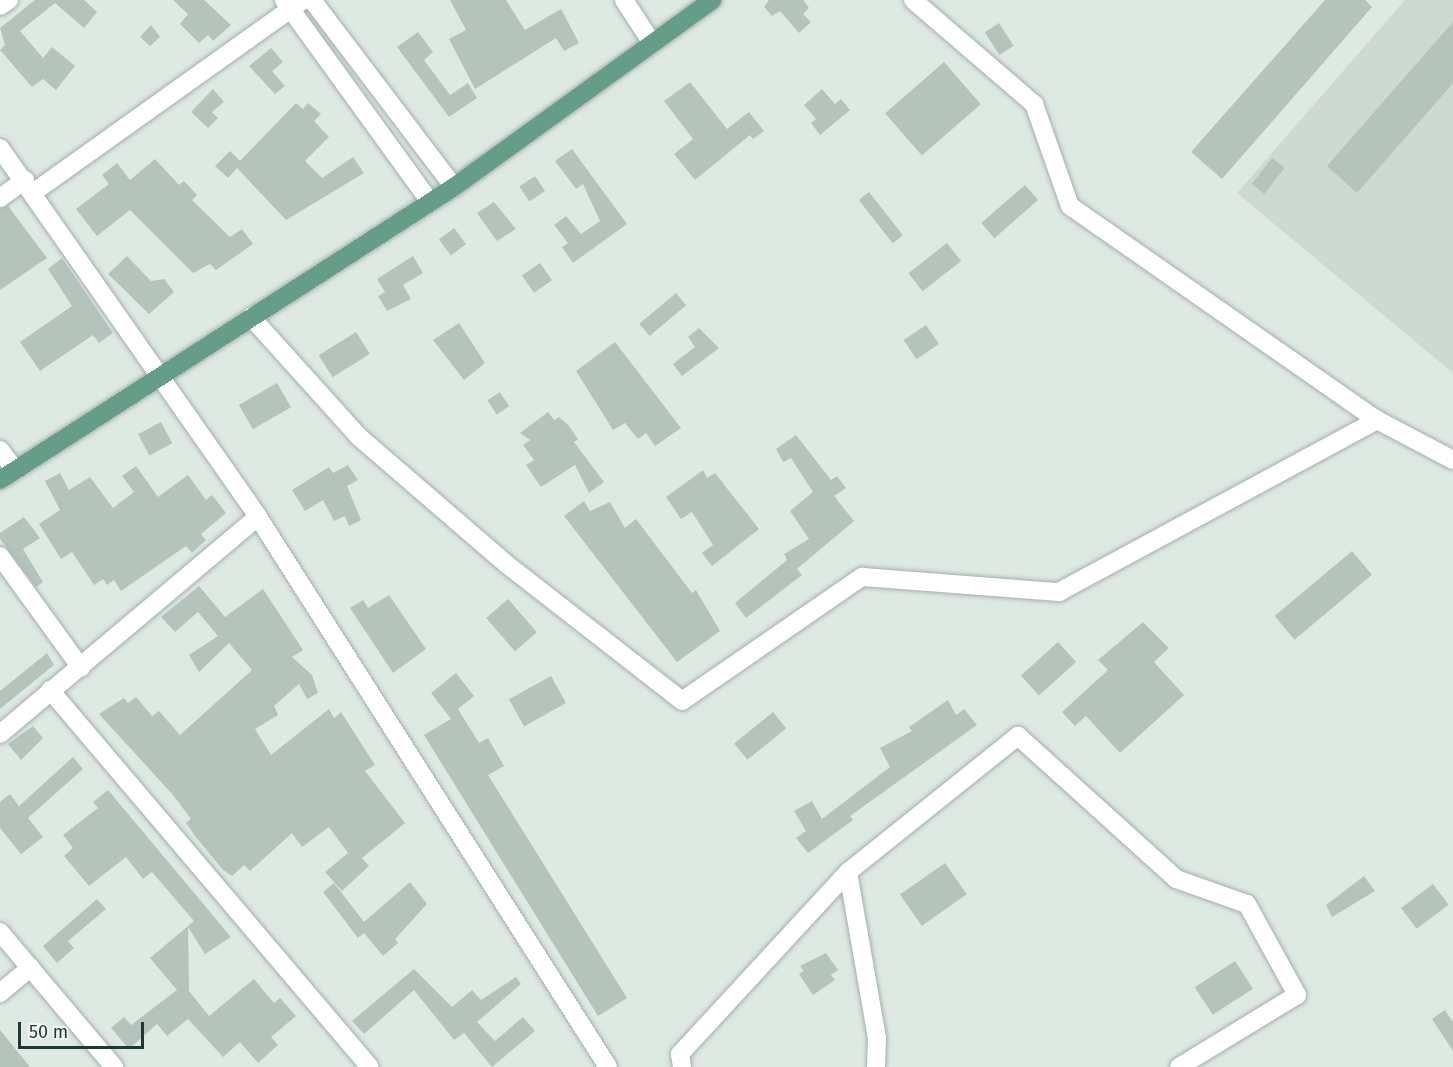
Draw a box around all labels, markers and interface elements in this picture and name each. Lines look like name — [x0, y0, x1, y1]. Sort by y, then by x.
scale bar — [21, 1010, 147, 1048]
text: 50 m — [29, 1021, 68, 1043]

